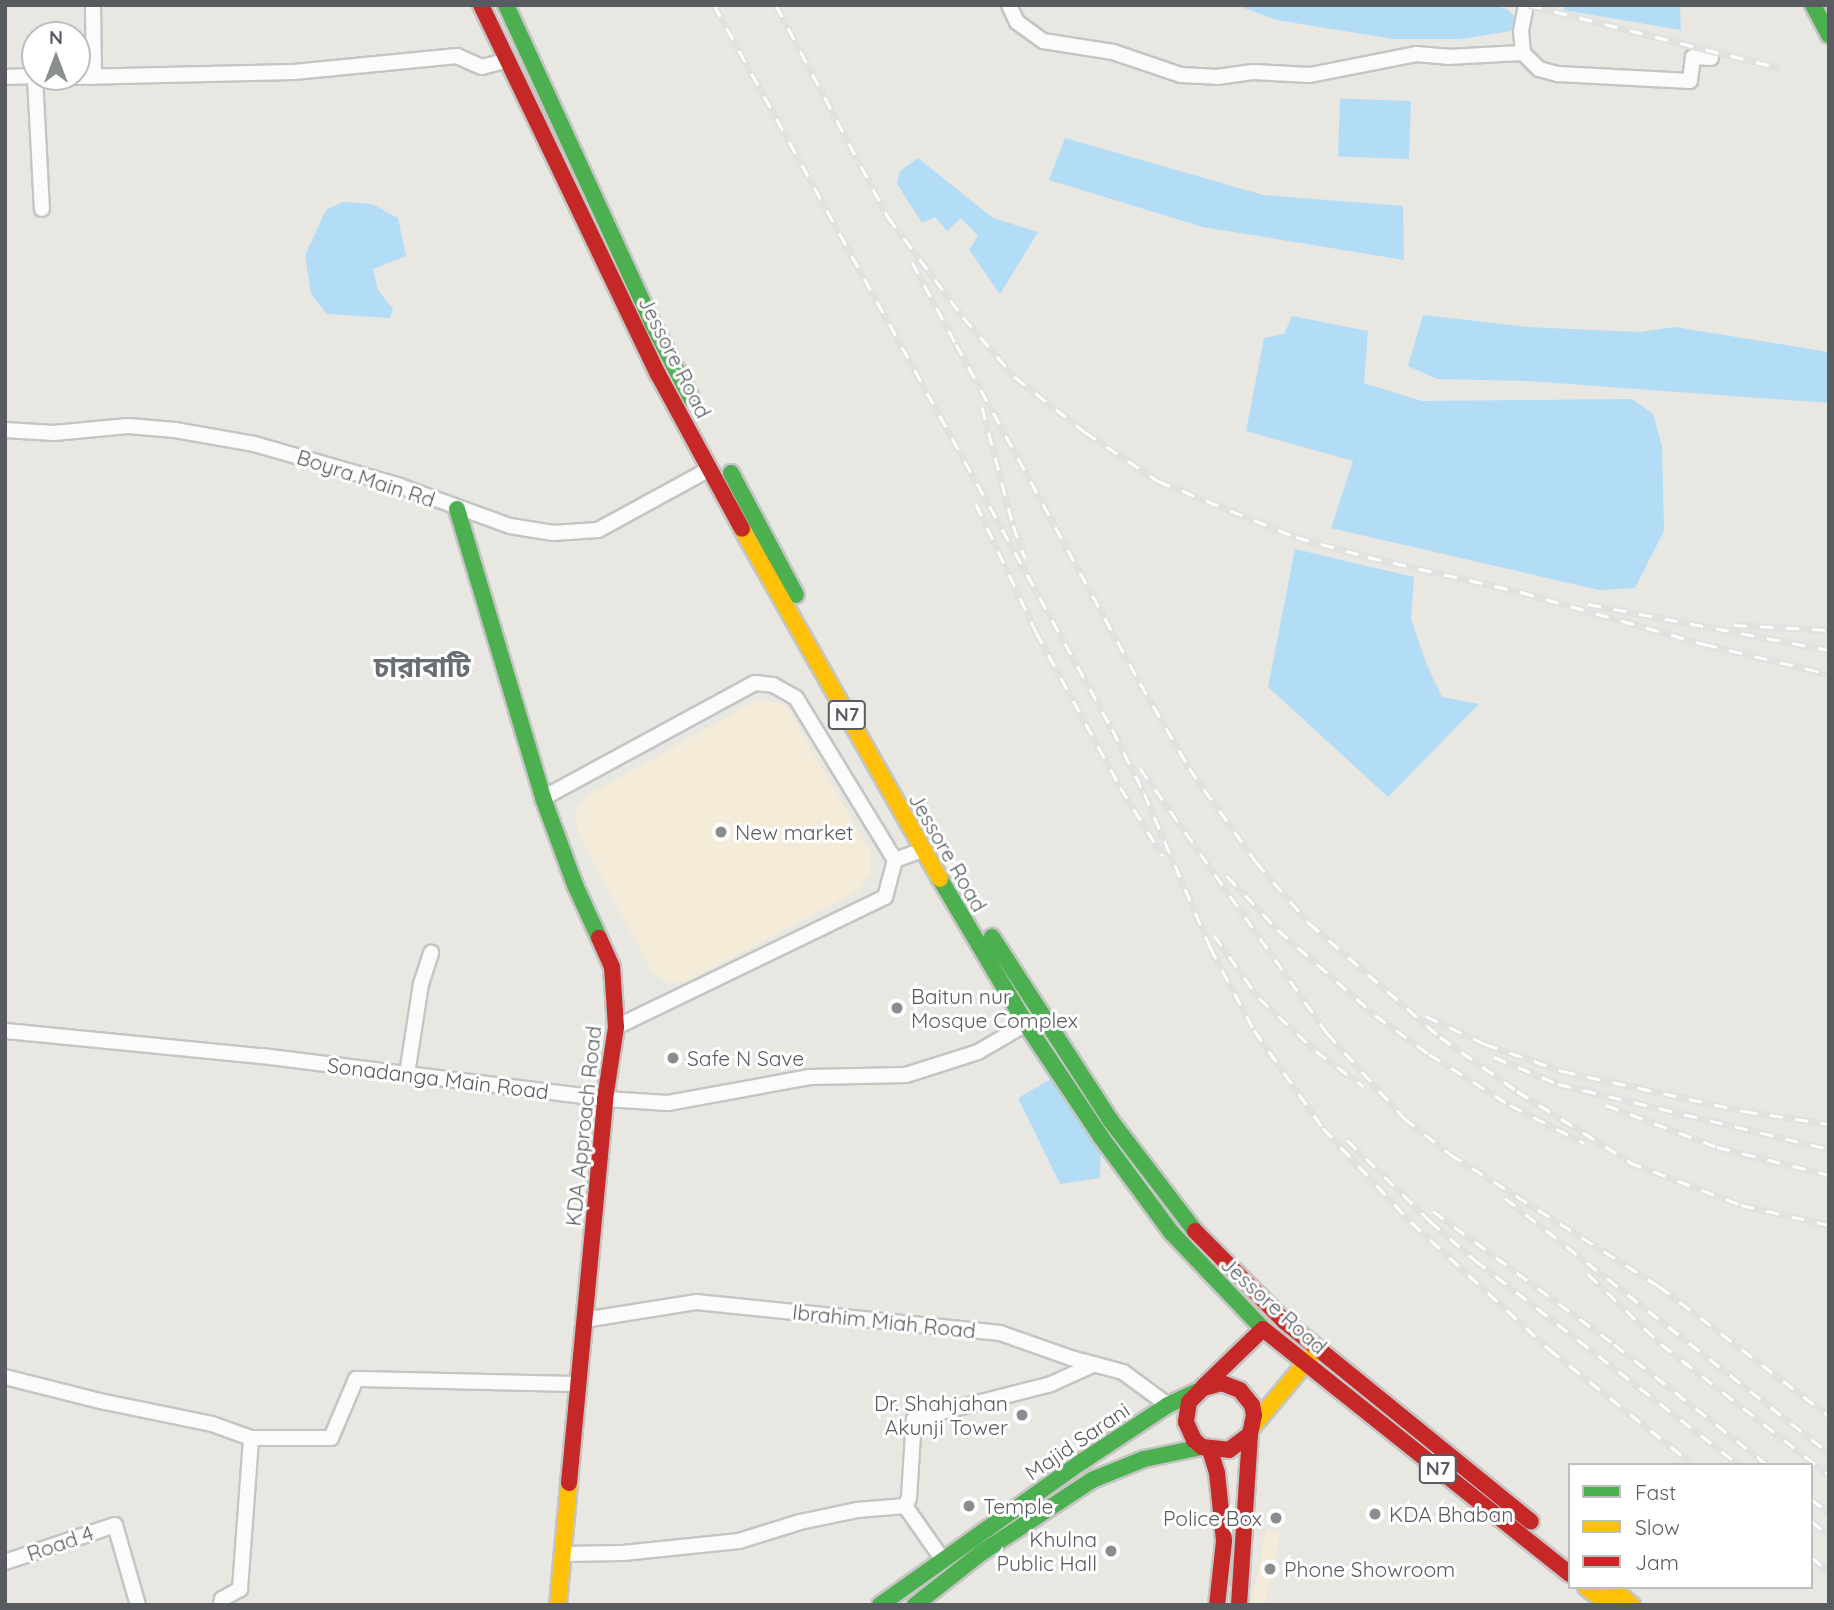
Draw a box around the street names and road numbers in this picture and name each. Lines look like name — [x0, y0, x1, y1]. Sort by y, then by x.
street label: Jessore Road — [633, 292, 717, 422]
street label: Boyra Main Rd — [294, 444, 438, 512]
road number: N7 — [828, 700, 866, 730]
street label: Jessore Road — [904, 788, 992, 916]
street label: KDA Approach Road — [560, 1025, 606, 1227]
street label: Sonadanga Main Road — [326, 1052, 550, 1104]
street label: Jessore Road — [1216, 1251, 1332, 1359]
street label: Ibrahim Miah Road — [791, 1299, 977, 1343]
street label: Majid Sarani — [1020, 1397, 1134, 1485]
road number: N7 — [1419, 1454, 1457, 1484]
street label: Road 4 — [23, 1520, 97, 1566]

